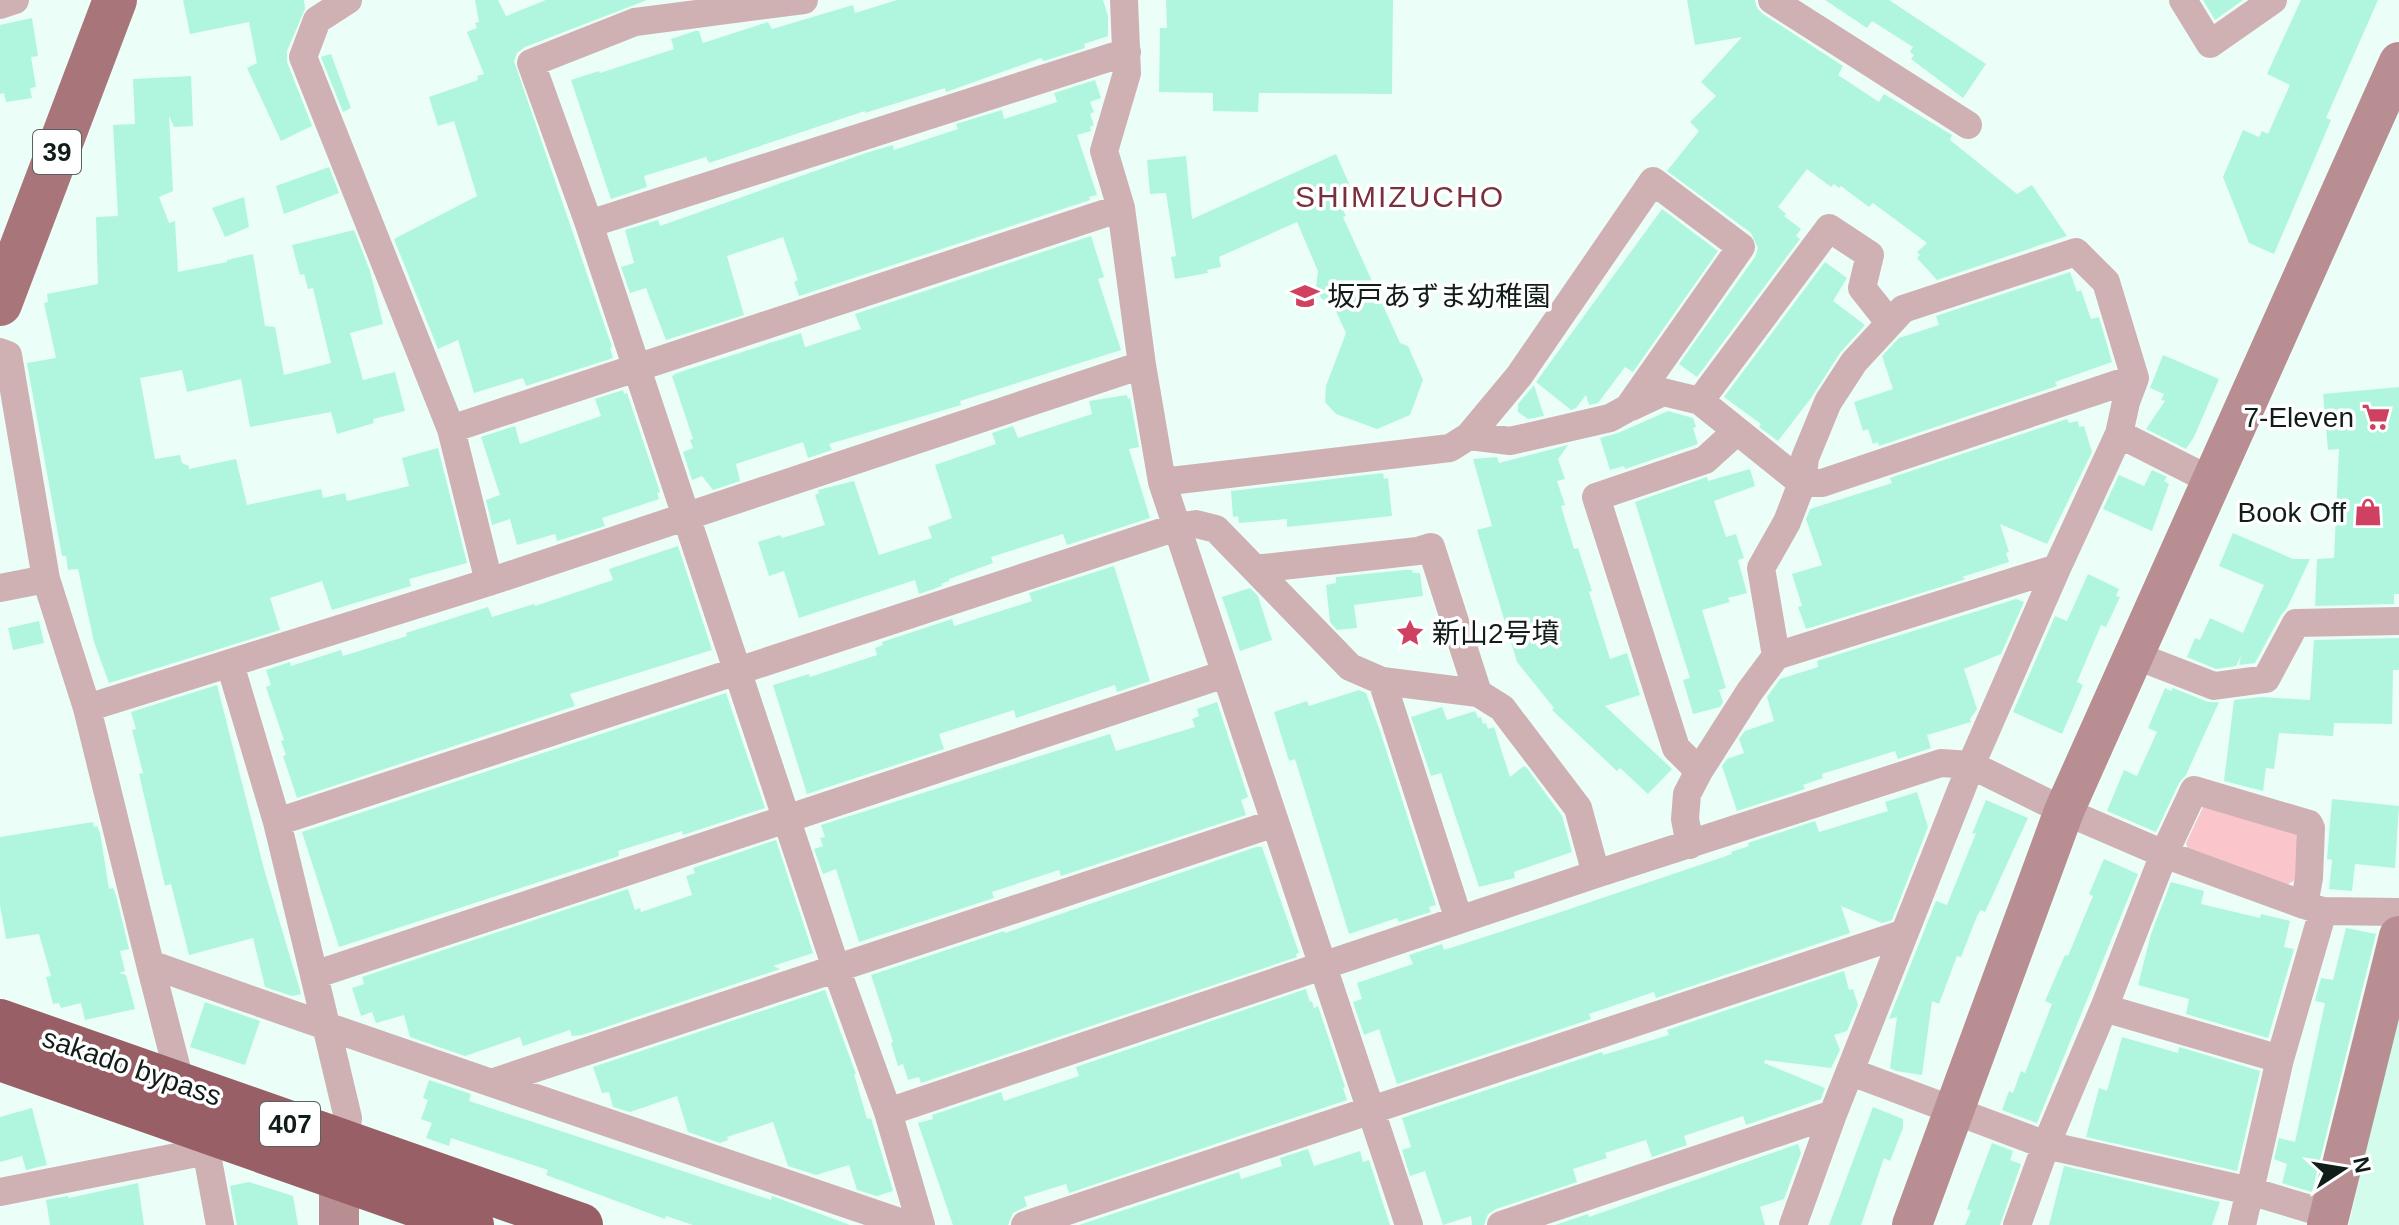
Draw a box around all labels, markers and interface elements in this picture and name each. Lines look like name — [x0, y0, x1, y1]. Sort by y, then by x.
road number: 39 — [33, 130, 81, 174]
district label: SHIMIZUCHO — [1295, 180, 1505, 213]
school or university icon: 坂戸あずま幼稚園 — [1290, 281, 1320, 311]
place label: 坂戸あずま幼稚園 — [1327, 281, 1551, 312]
place label: 7-Eleven — [2243, 402, 2354, 433]
supermarket icon: 7-Eleven — [2361, 402, 2391, 432]
place label: Book Off — [2238, 497, 2346, 528]
shop icon: Book Off — [2353, 497, 2383, 527]
place icon: 新山2号墳 — [1395, 618, 1425, 648]
place label: 新山2号墳 — [1432, 618, 1560, 649]
street label: sakado bypass — [39, 1022, 225, 1112]
road number: 407 — [260, 1102, 320, 1146]
north arrow — [2303, 1129, 2383, 1209]
text: N — [2348, 1155, 2376, 1175]

